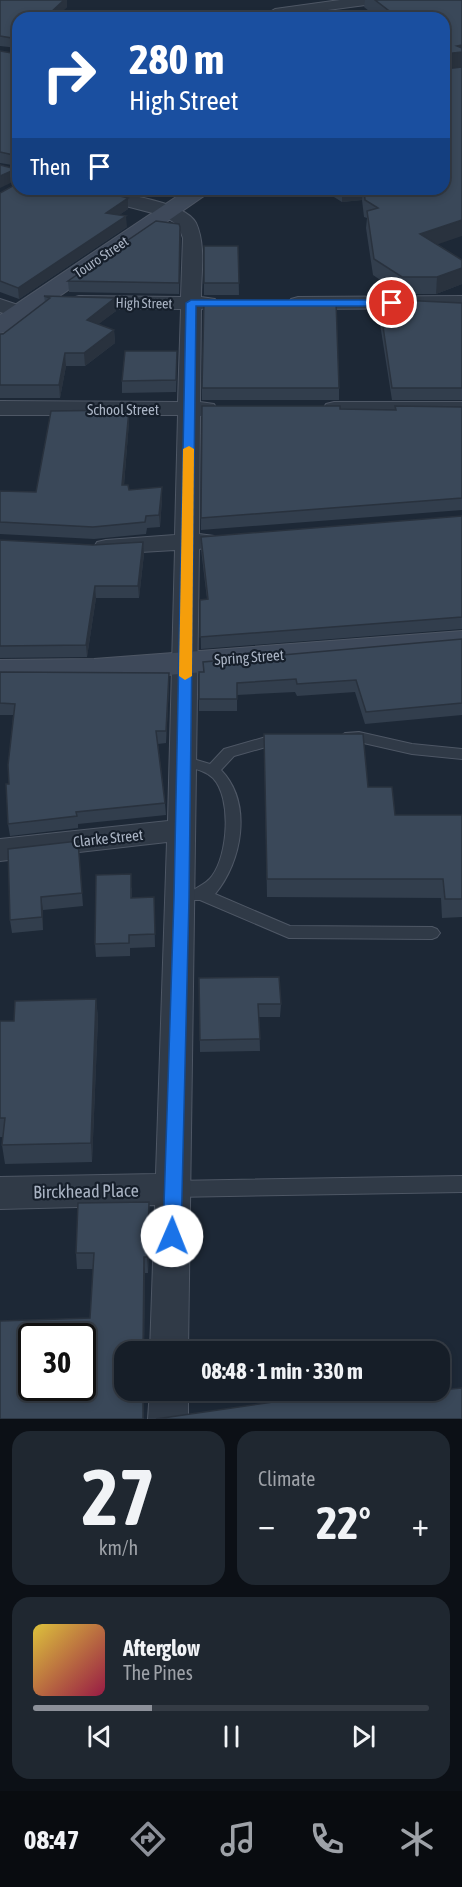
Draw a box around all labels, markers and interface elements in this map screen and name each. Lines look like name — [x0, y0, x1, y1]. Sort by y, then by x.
text: 280 m — [129, 35, 224, 83]
icon: right — [30, 36, 108, 114]
text: High Street — [129, 85, 239, 116]
icon: arrive — [83, 150, 116, 183]
text: Then — [30, 154, 71, 180]
street label: Touro Street — [71, 233, 131, 281]
pin — [366, 277, 417, 328]
icon: arrive — [375, 286, 408, 319]
street label: High Street — [115, 295, 173, 311]
street label: School Street — [87, 401, 159, 418]
street label: Spring Street — [214, 646, 284, 668]
street label: Clarke Street — [72, 826, 144, 850]
street label: Birckhead Place — [33, 1180, 139, 1202]
position arrow — [140, 1204, 204, 1268]
speed limit sign: 30 — [18, 1323, 96, 1401]
text: 08:48 · 1 min · 330 m — [201, 1358, 363, 1384]
text: 27 — [82, 1452, 155, 1542]
text: Climate — [258, 1467, 315, 1490]
text: 22° — [316, 1497, 371, 1549]
text: − — [258, 1505, 275, 1543]
text: + — [412, 1505, 429, 1543]
text: km/h — [99, 1536, 138, 1559]
text: Afterglow — [123, 1635, 200, 1661]
text: The Pines — [123, 1661, 193, 1684]
icon: previous — [83, 1720, 116, 1753]
icon: pause — [215, 1720, 248, 1753]
icon: next — [347, 1720, 380, 1753]
icon: directions — [127, 1818, 169, 1860]
icon: music — [217, 1818, 259, 1860]
icon: phone — [306, 1818, 348, 1860]
icon: climate — [396, 1818, 438, 1860]
text: 08:47 — [24, 1824, 79, 1855]

